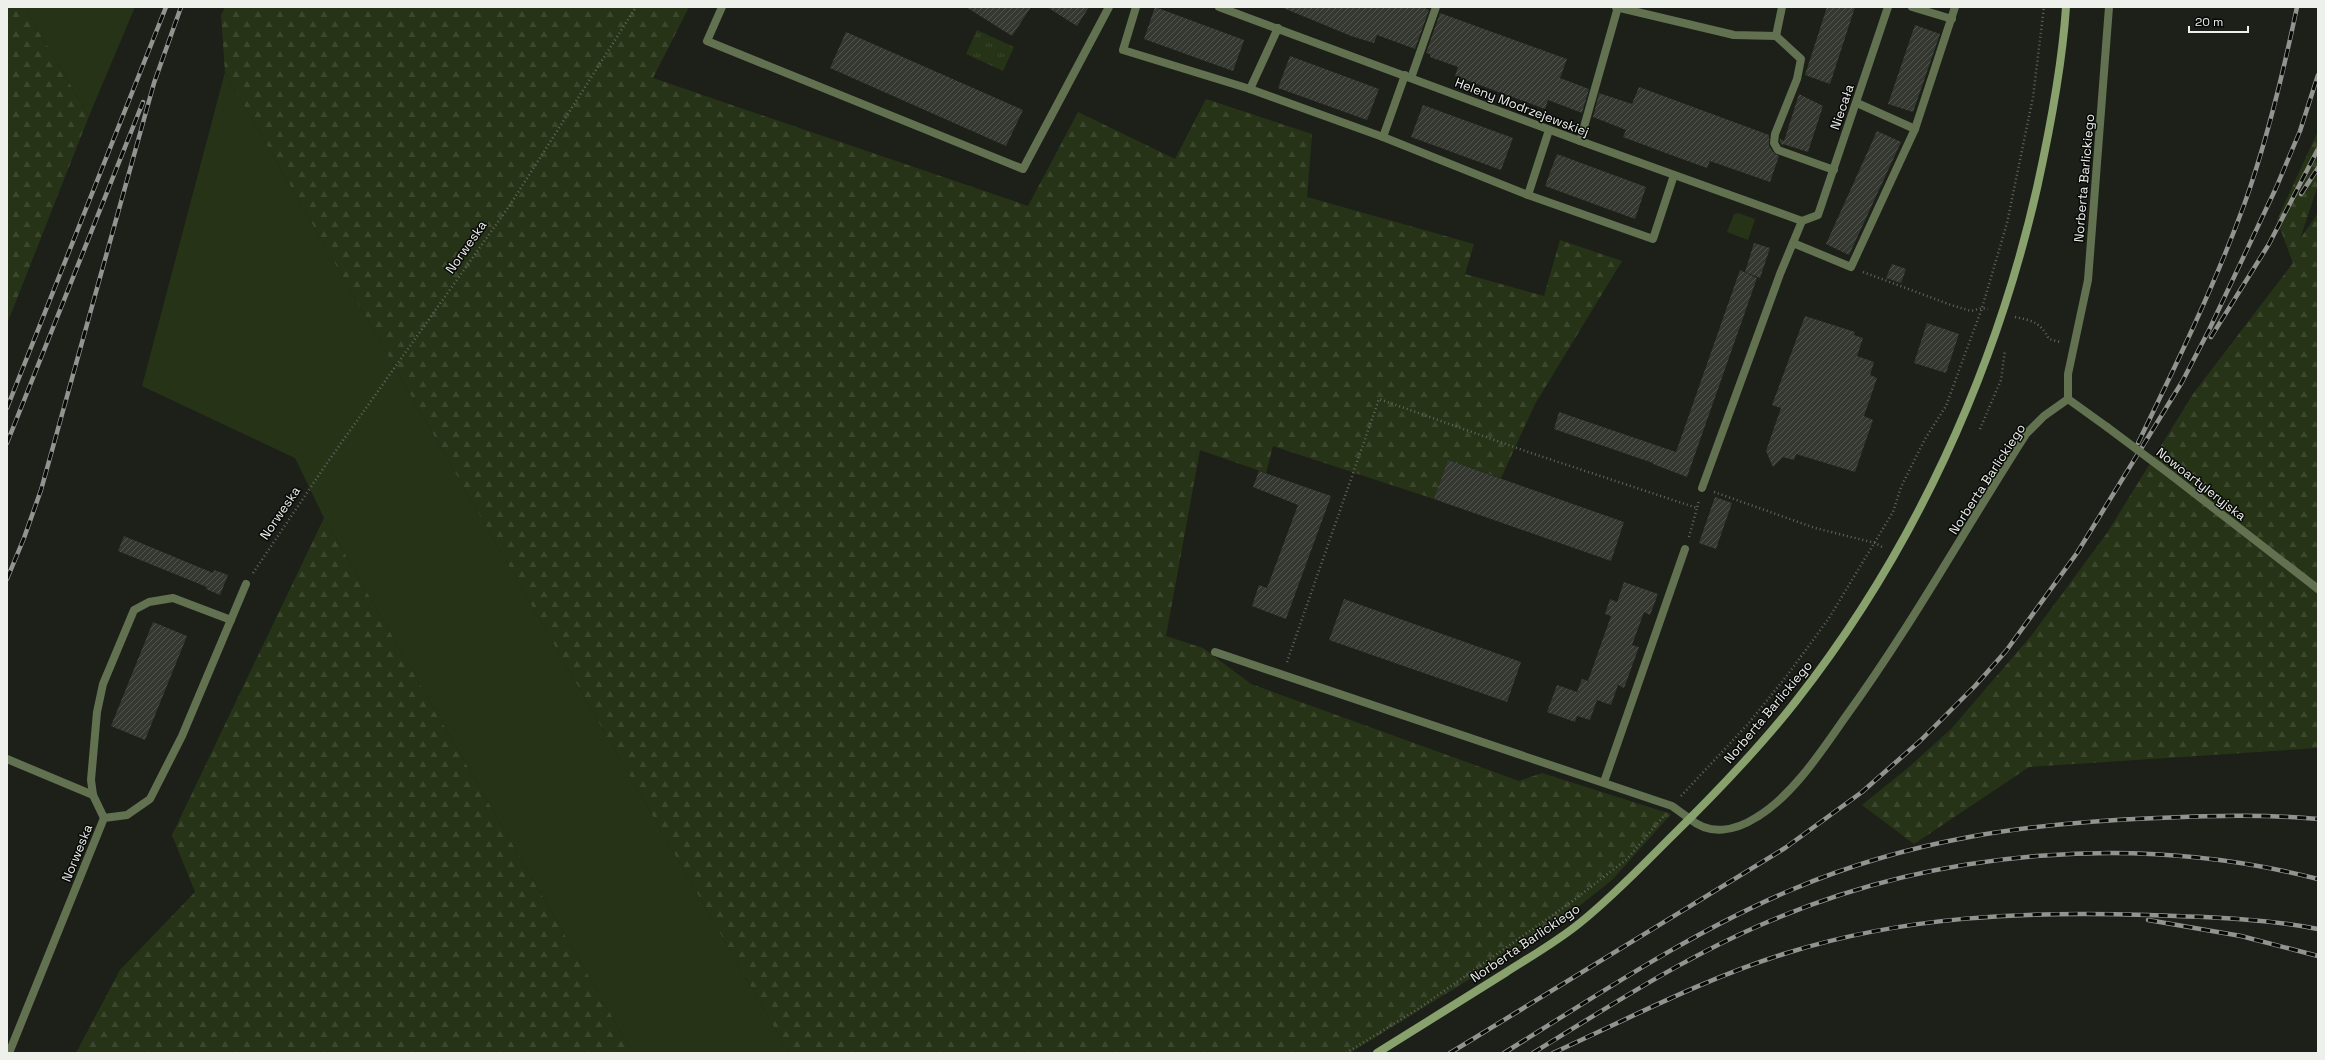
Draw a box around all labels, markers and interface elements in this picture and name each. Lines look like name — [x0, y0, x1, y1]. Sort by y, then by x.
scale bar — [2189, 8, 2248, 34]
text: 20 m — [2195, 14, 2223, 30]
street label: Heleny Modrzejewskiej — [1453, 74, 1591, 140]
street label: Niecała — [1826, 82, 1858, 132]
street label: Norberta Barlickiego — [2070, 113, 2098, 243]
street label: Norweska — [442, 217, 491, 277]
street label: Norberta Barlickiego — [1945, 420, 2029, 538]
street label: Nowoartyleryjska — [2153, 444, 2250, 525]
street label: Norweska — [256, 483, 304, 543]
street label: Norberta Barlickiego — [1720, 657, 1816, 767]
street label: Norweska — [58, 821, 96, 884]
street label: Norberta Barlickiego — [1467, 900, 1583, 986]

